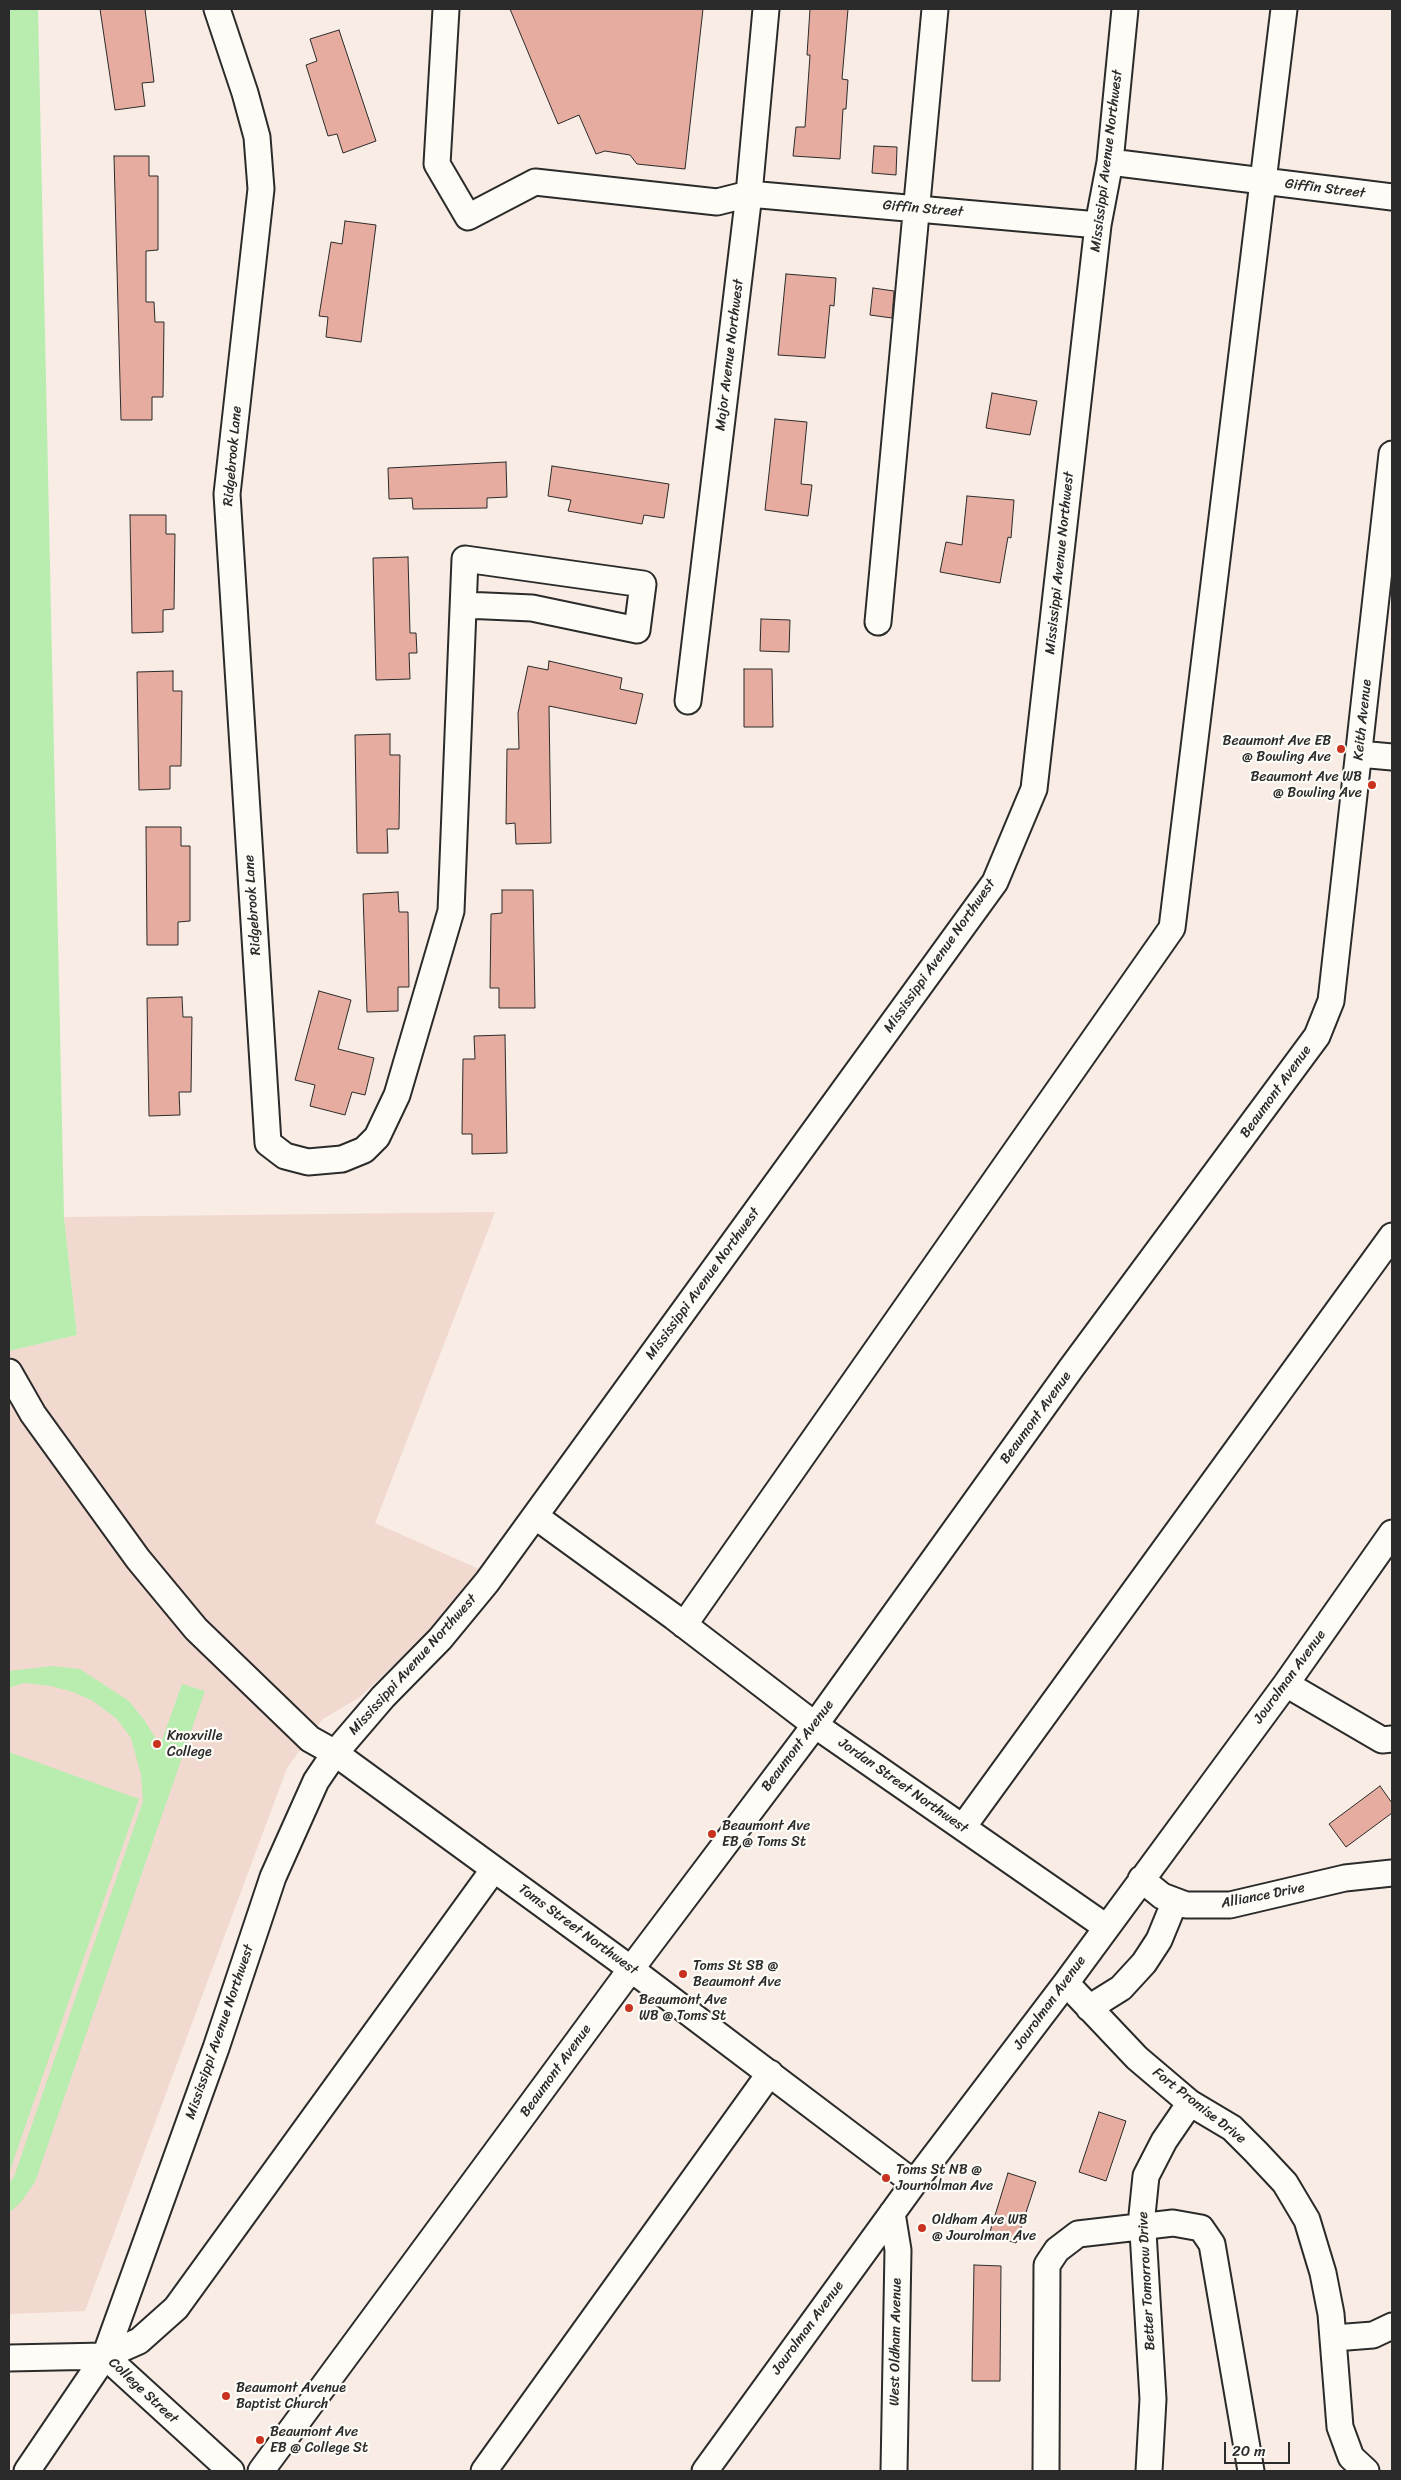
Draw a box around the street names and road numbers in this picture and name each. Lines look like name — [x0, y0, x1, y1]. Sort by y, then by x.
street label: Mississippi Avenue Northwest — [1087, 69, 1127, 253]
street label: Giffin Street — [1284, 176, 1366, 202]
street label: Giffin Street — [882, 197, 964, 221]
street label: Major Avenue Northwest — [712, 278, 748, 432]
street label: Ridgebrook Lane — [220, 405, 246, 507]
street label: Mississippi Avenue Northwest — [1042, 471, 1078, 655]
street label: Keith Avenue — [1350, 679, 1376, 761]
street label: Ridgebrook Lane — [241, 854, 265, 956]
street label: Mississippi Avenue Northwest — [880, 876, 1000, 1036]
street label: Beaumont Avenue — [1237, 1043, 1315, 1141]
street label: Mississippi Avenue Northwest — [642, 1205, 764, 1363]
street label: Beaumont Avenue — [997, 1369, 1075, 1467]
street label: Mississippi Avenue Northwest — [345, 1591, 481, 1739]
street label: Jourolman Avenue — [1250, 1627, 1330, 1727]
street label: Beaumont Avenue — [758, 1697, 838, 1795]
street label: Jordan Street Northwest — [835, 1735, 971, 1837]
street label: Alliance Drive — [1220, 1880, 1306, 1912]
street label: Toms Street Northwest — [515, 1881, 641, 1979]
street label: Mississippi Avenue Northwest — [182, 1942, 258, 2122]
street label: Jourolman Avenue — [1010, 1953, 1090, 2053]
street label: Beaumont Avenue — [517, 2022, 595, 2120]
street label: Fort Promise Drive — [1149, 2064, 1249, 2148]
street label: Better Tomorrow Drive — [1135, 2211, 1159, 2351]
street label: Jourolman Avenue — [768, 2278, 848, 2378]
street label: West Oldham Avenue — [886, 2278, 906, 2406]
street label: College Street — [105, 2354, 181, 2428]

